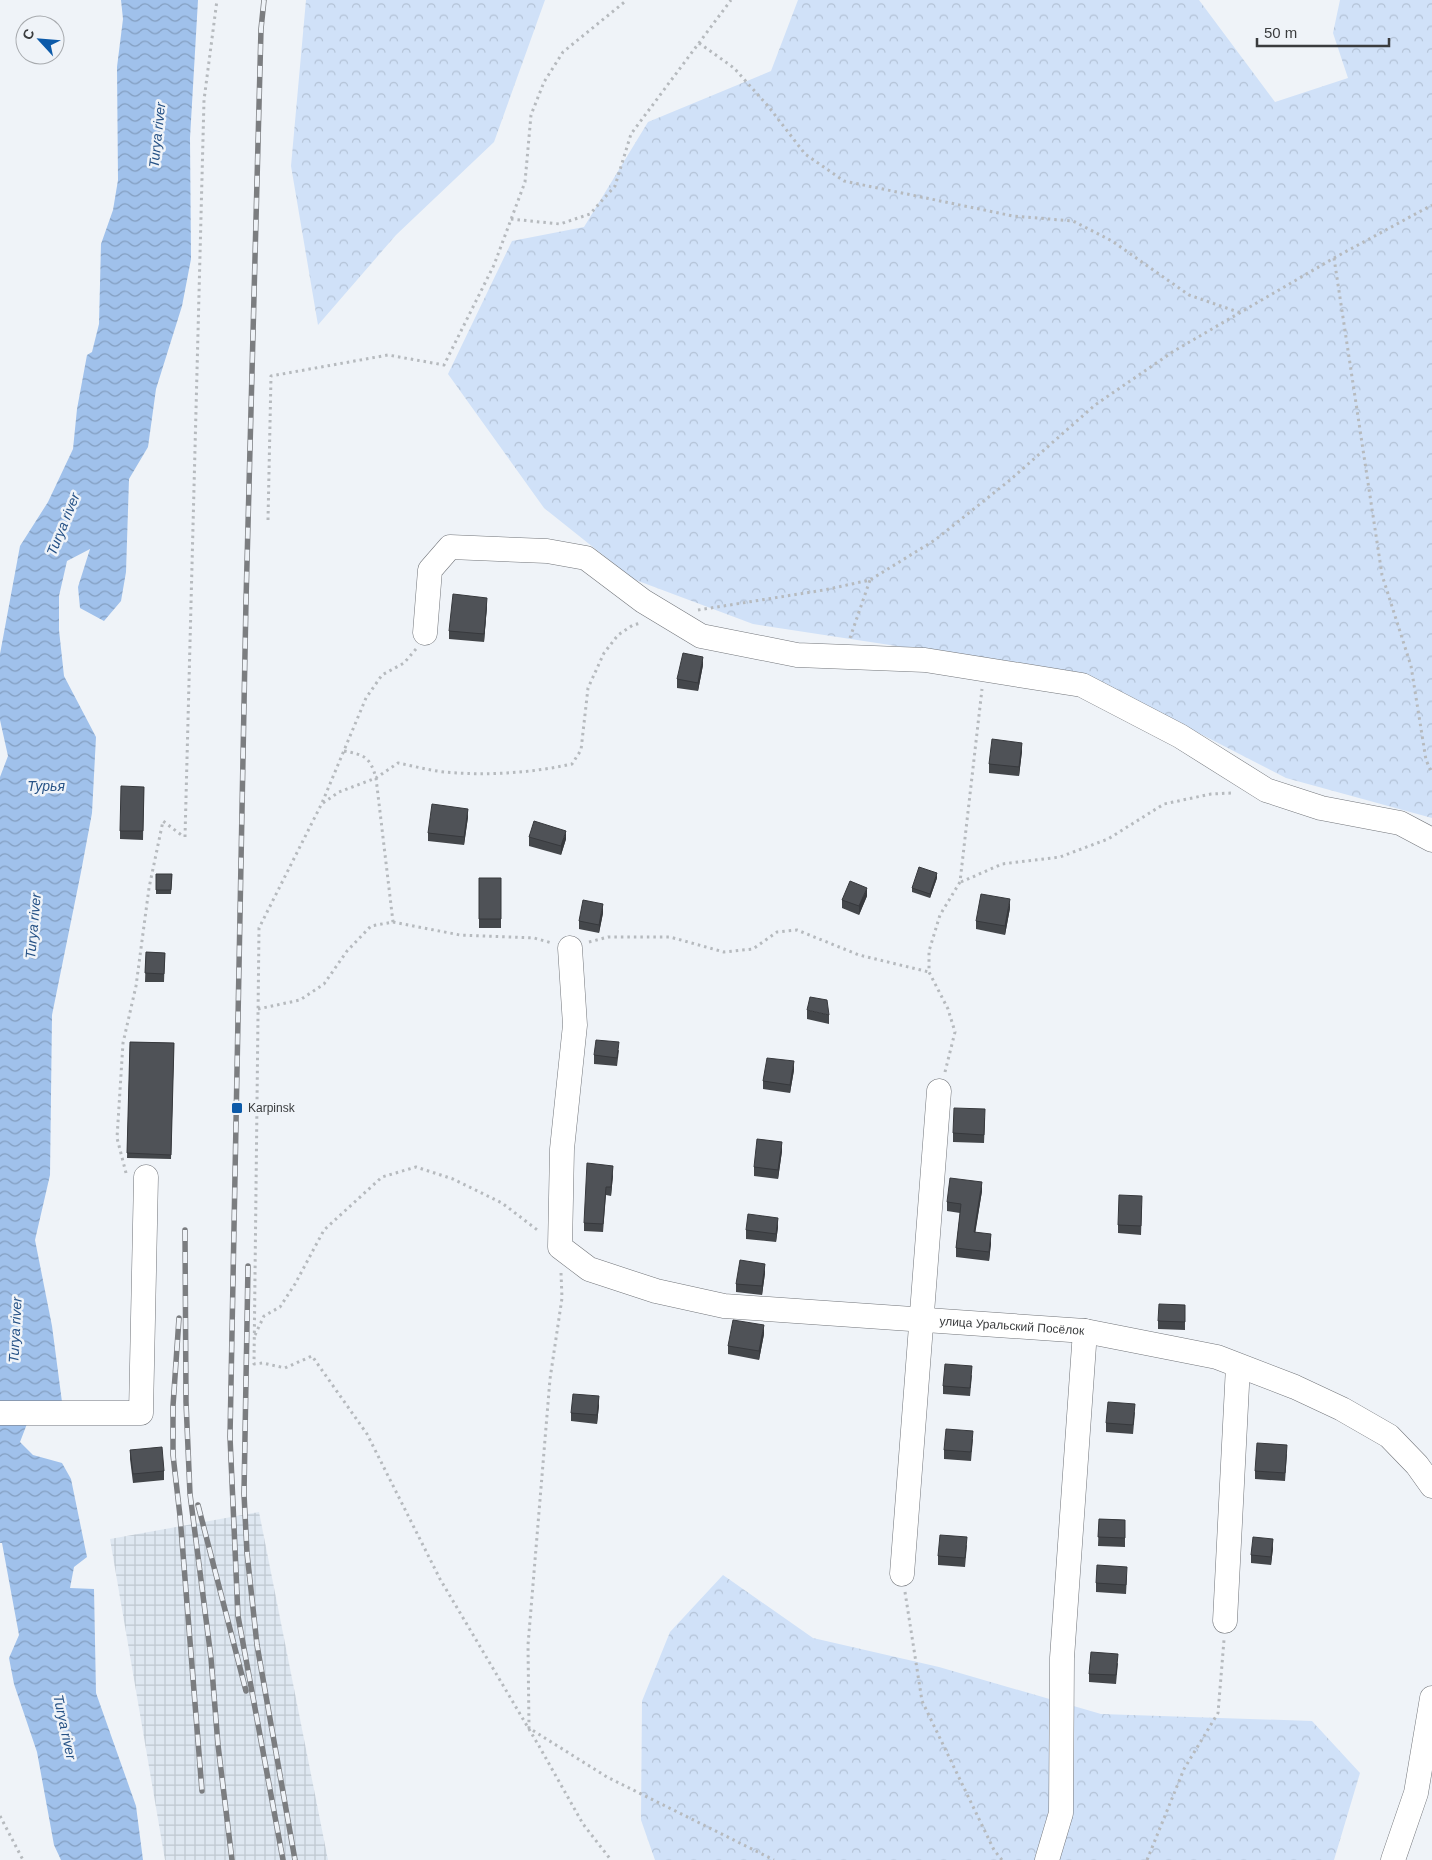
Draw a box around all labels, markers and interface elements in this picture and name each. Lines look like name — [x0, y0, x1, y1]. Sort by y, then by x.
north arrow — [15, 15, 65, 65]
scale bar — [1257, 15, 1390, 47]
text: 50 m — [1264, 24, 1297, 41]
text: С — [19, 26, 38, 42]
water label: Turya river — [146, 100, 169, 169]
water label: Turya river — [43, 489, 83, 558]
water label: Турья — [27, 778, 65, 794]
water label: Turya river — [22, 891, 44, 960]
marker: Karpinsk — [230, 1101, 244, 1115]
place label: Karpinsk — [248, 1101, 296, 1115]
water label: Turya river — [5, 1295, 25, 1363]
street label: улица Уральский Посёлок — [939, 1314, 1086, 1338]
water label: Turya river — [50, 1693, 80, 1762]

